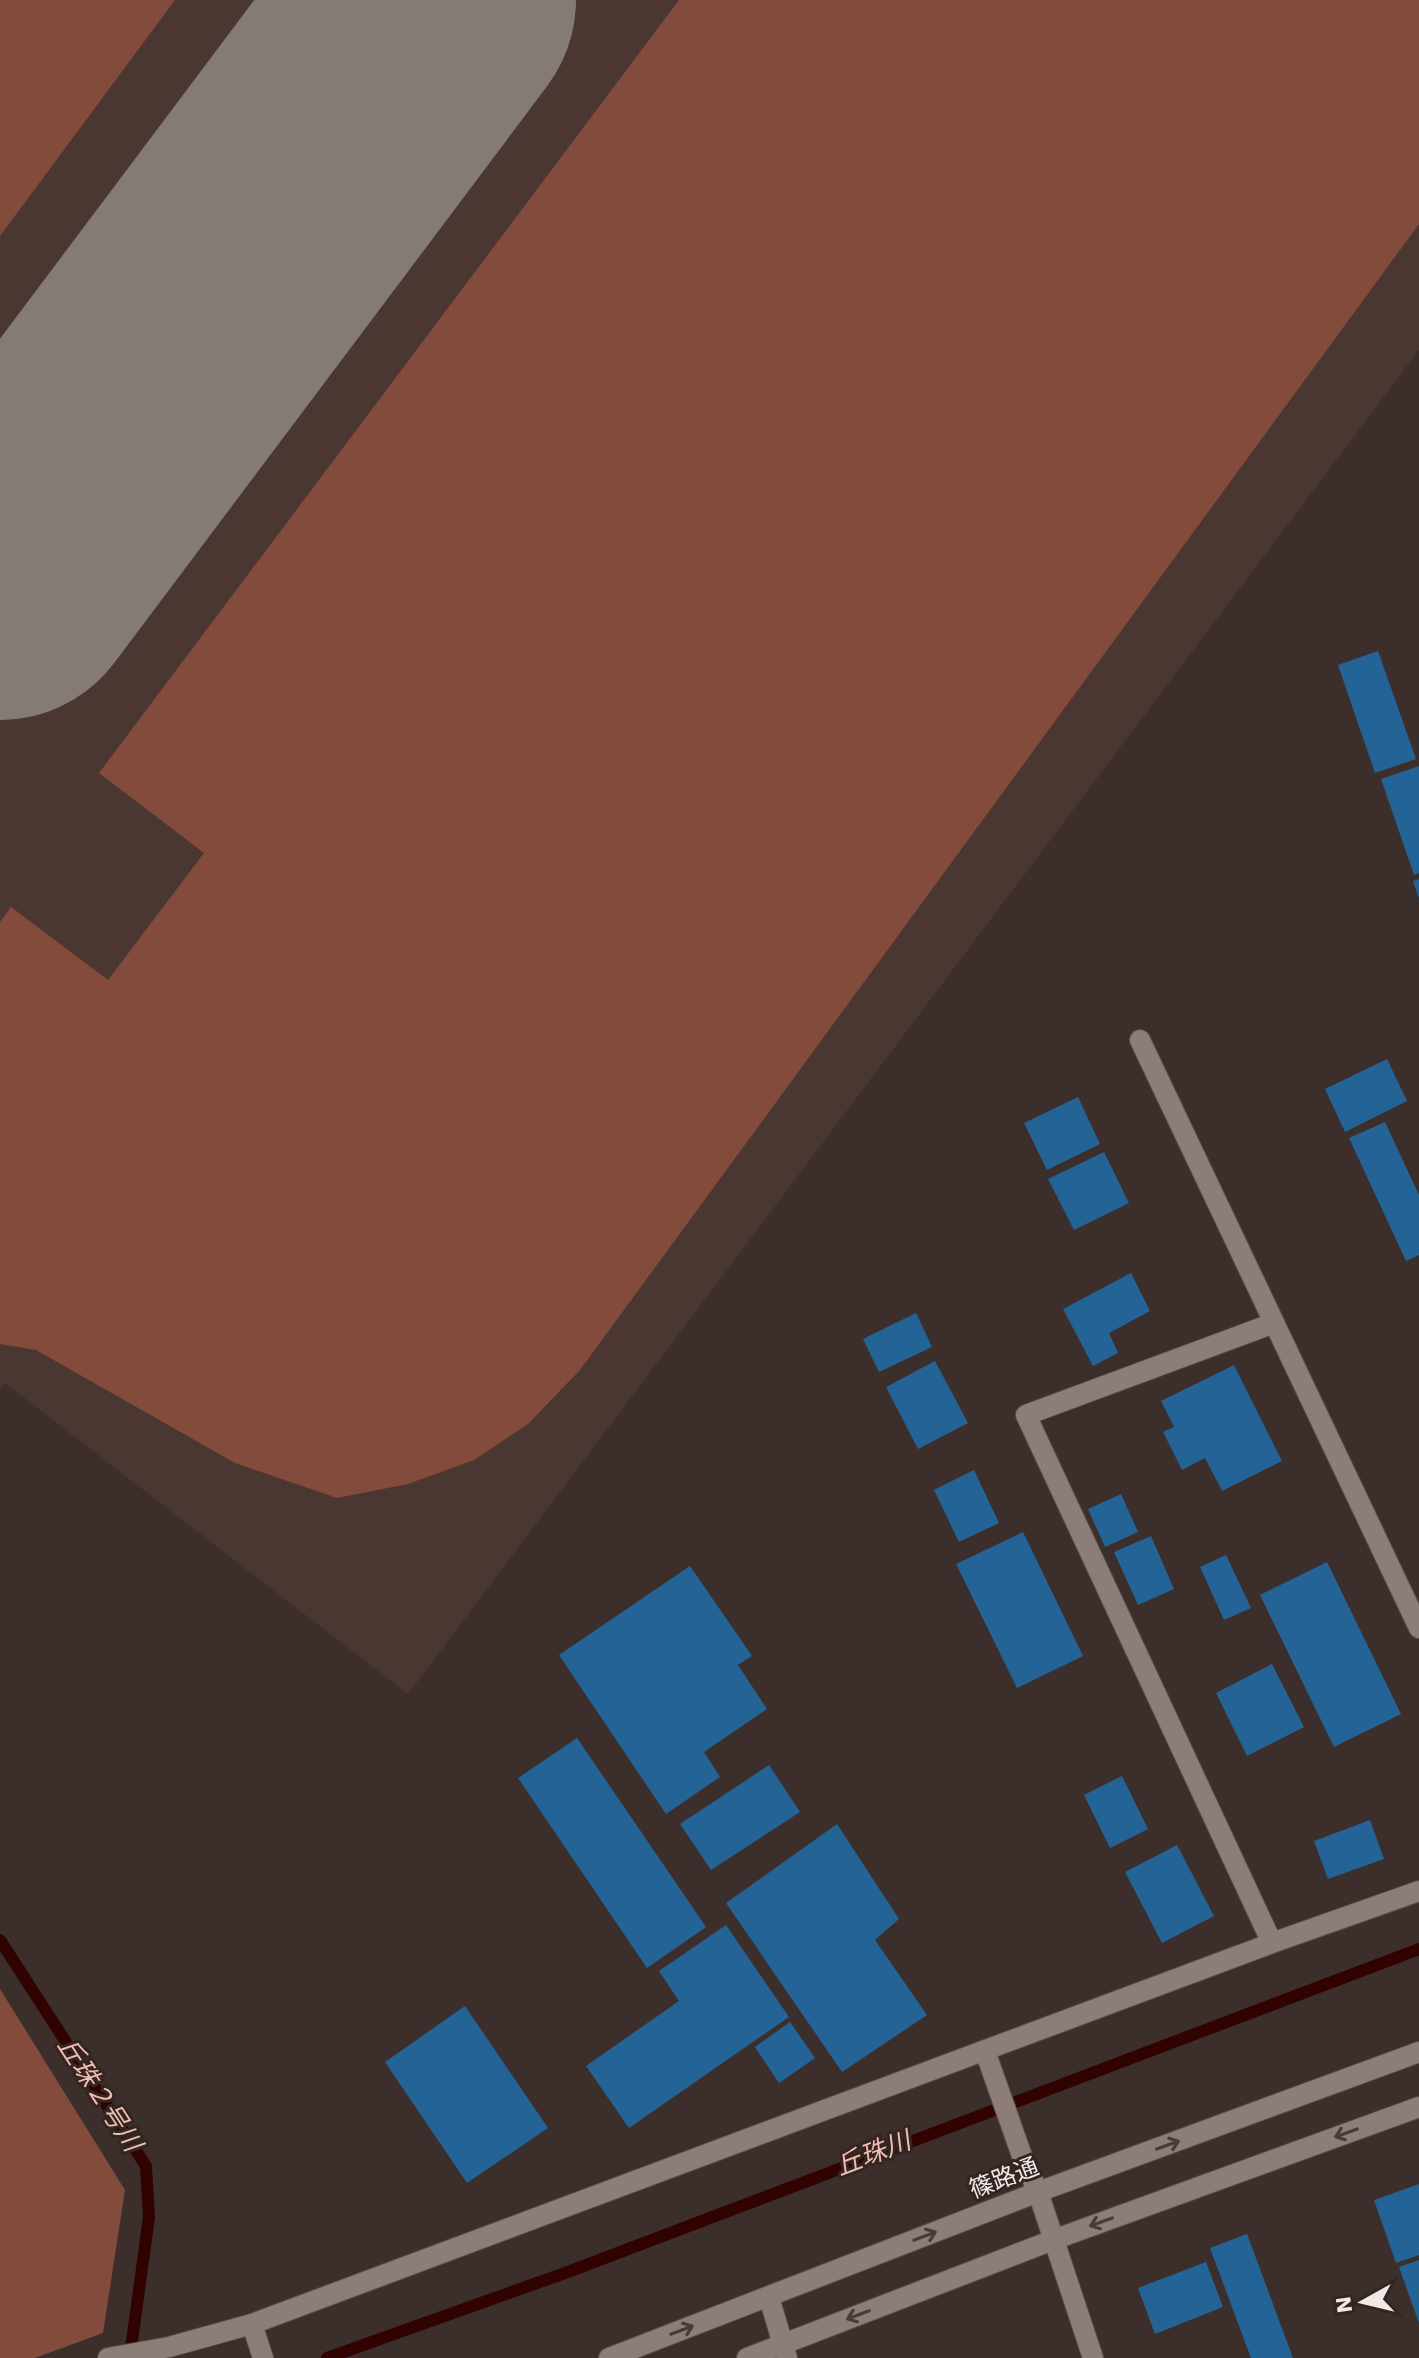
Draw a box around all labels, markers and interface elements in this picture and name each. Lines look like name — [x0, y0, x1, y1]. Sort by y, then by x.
water label: 丘珠２号川 — [52, 2031, 150, 2159]
water label: 丘珠川 — [831, 2124, 918, 2181]
one-way arrow — [1334, 2127, 1359, 2142]
one-way arrow — [1155, 2136, 1180, 2151]
street label: 篠路通 — [965, 2152, 1043, 2204]
one-way arrow — [1089, 2216, 1114, 2230]
one-way arrow — [912, 2228, 937, 2243]
north arrow — [1323, 2262, 1403, 2342]
text: N — [1330, 2295, 1357, 2315]
one-way arrow — [846, 2309, 871, 2323]
one-way arrow — [669, 2322, 694, 2336]

